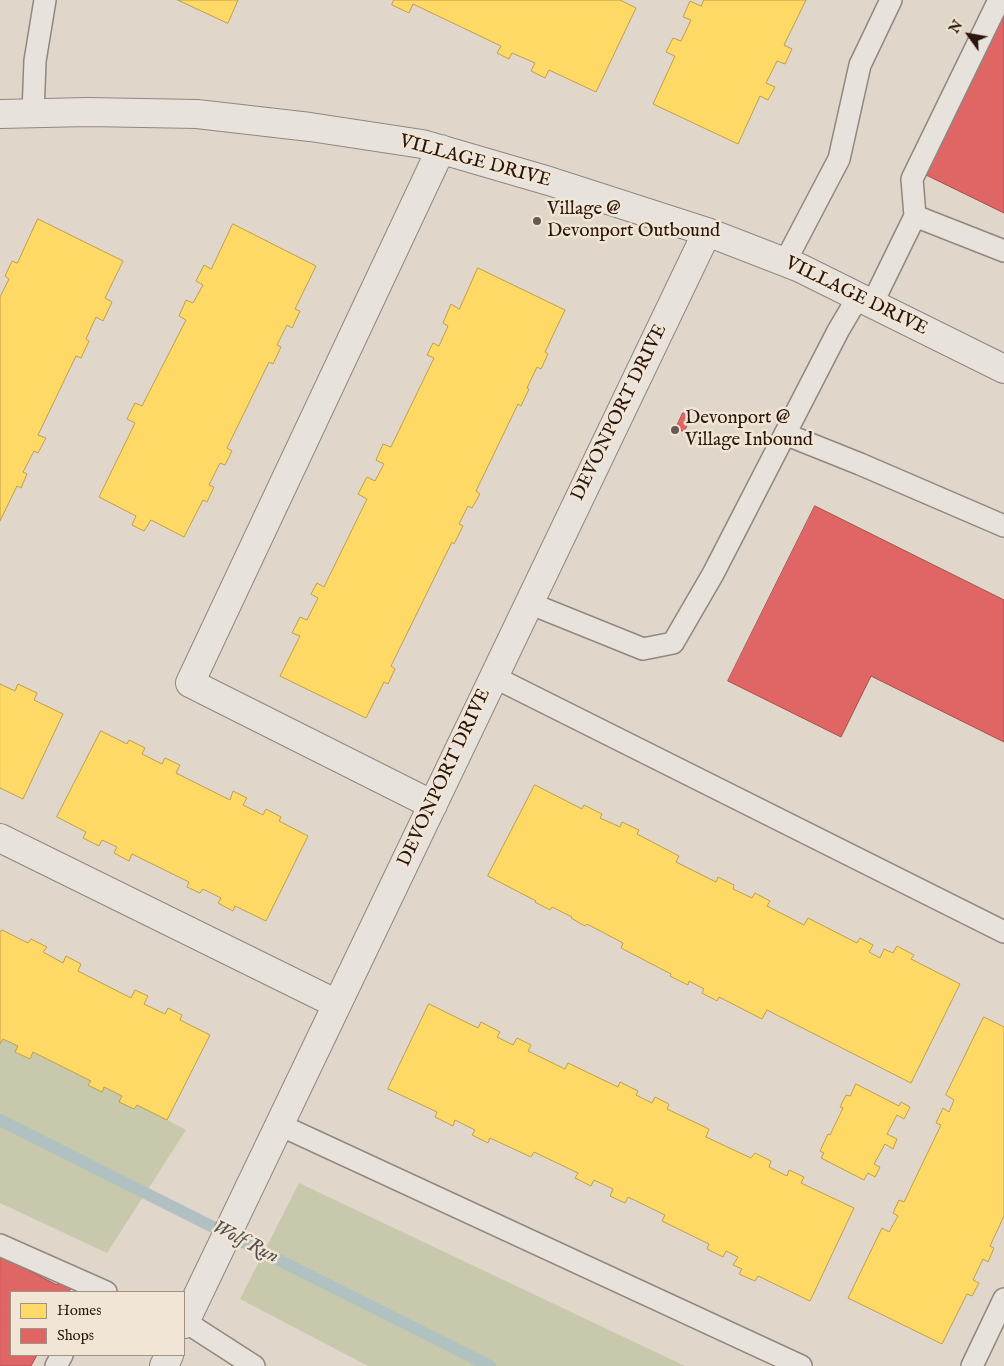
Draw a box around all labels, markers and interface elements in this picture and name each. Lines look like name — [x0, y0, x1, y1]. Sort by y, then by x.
north arrow — [944, 10, 994, 60]
text: N — [945, 17, 967, 37]
street label: VILLAGE DRIVE — [397, 131, 553, 193]
place label: Village @ Devonport Outbound — [547, 199, 720, 243]
marker: Village @ Devonport Outbound — [531, 215, 543, 227]
street label: VILLAGE DRIVE — [781, 253, 931, 341]
street label: DEVONPORT DRIVE — [567, 321, 673, 505]
place label: Devonport @ Village Inbound — [685, 408, 813, 452]
marker: Devonport @ Village Inbound — [669, 424, 681, 436]
street label: DEVONPORT DRIVE — [394, 685, 496, 871]
water label: Wolf Run — [208, 1216, 282, 1270]
legend — [10, 1291, 185, 1356]
text: Homes — [57, 1301, 101, 1320]
text: Shops — [57, 1326, 94, 1345]

